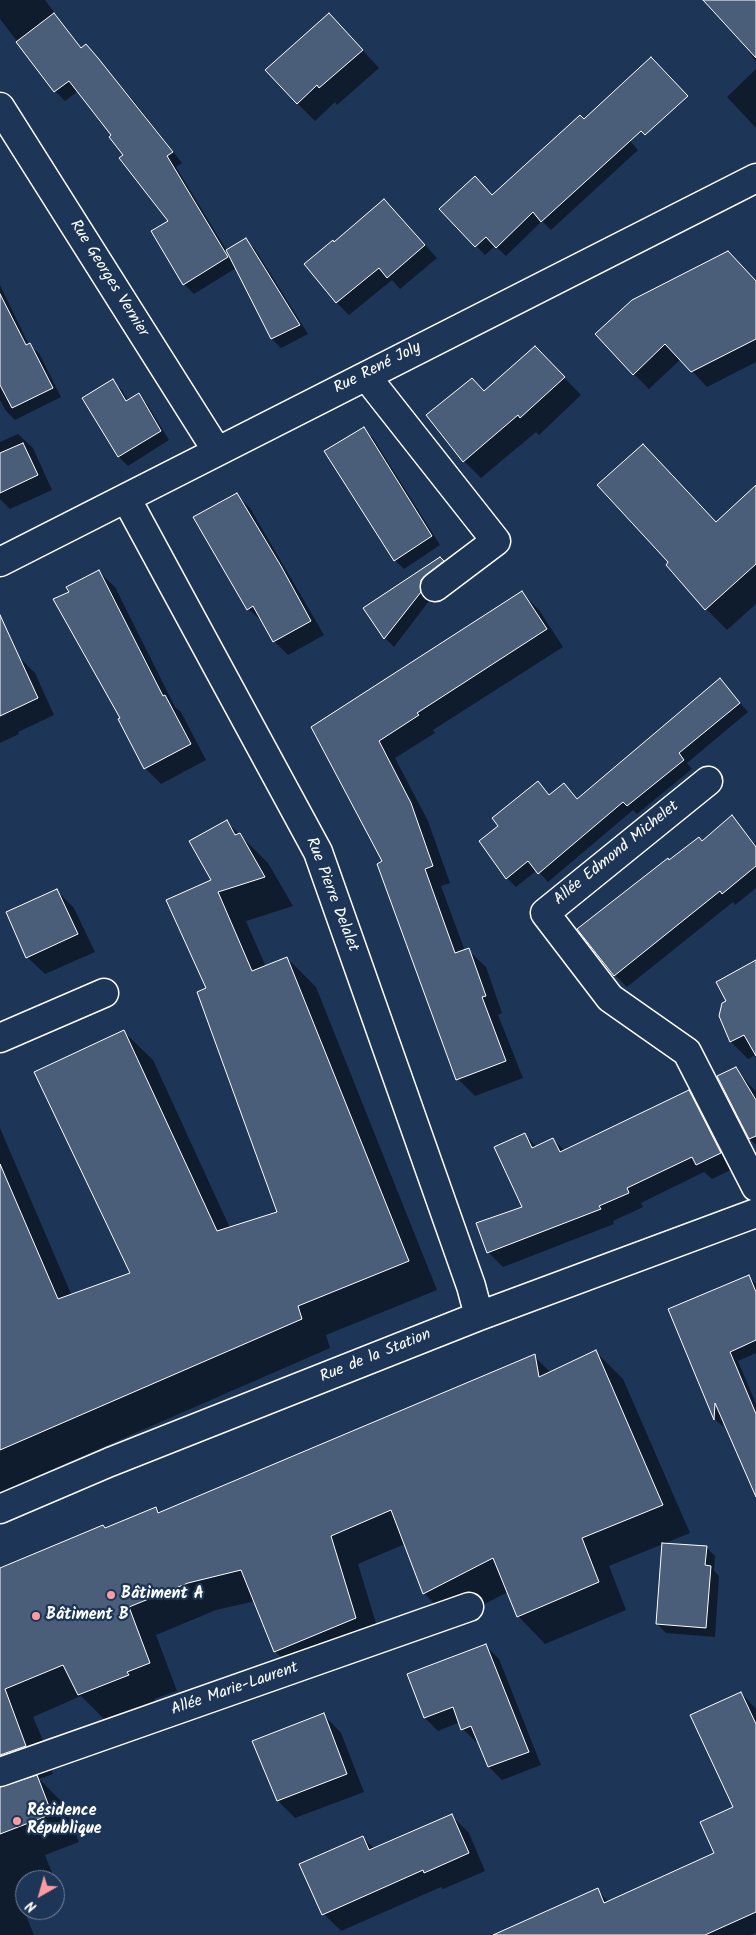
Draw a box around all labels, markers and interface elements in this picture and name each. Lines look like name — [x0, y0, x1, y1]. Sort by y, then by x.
street label: Rue Georges Vernier — [64, 217, 152, 341]
street label: Rue René Joly — [331, 339, 425, 399]
street label: Allée Edmond Michelet — [551, 798, 683, 910]
street label: Rue Pierre Delalet — [300, 835, 362, 955]
street label: Rue de la Station — [318, 1326, 434, 1388]
place label: Bâtiment A — [121, 1585, 204, 1605]
marker: Bâtiment A — [105, 1589, 117, 1601]
place label: Bâtiment B — [46, 1606, 129, 1626]
marker: Bâtiment B — [30, 1610, 42, 1622]
street label: Allée Marie-Laurent — [169, 1659, 301, 1721]
place label: Résidence République — [27, 1802, 102, 1840]
marker: Résidence République — [11, 1815, 23, 1827]
north arrow — [15, 1870, 65, 1920]
text: N — [21, 1895, 42, 1917]

